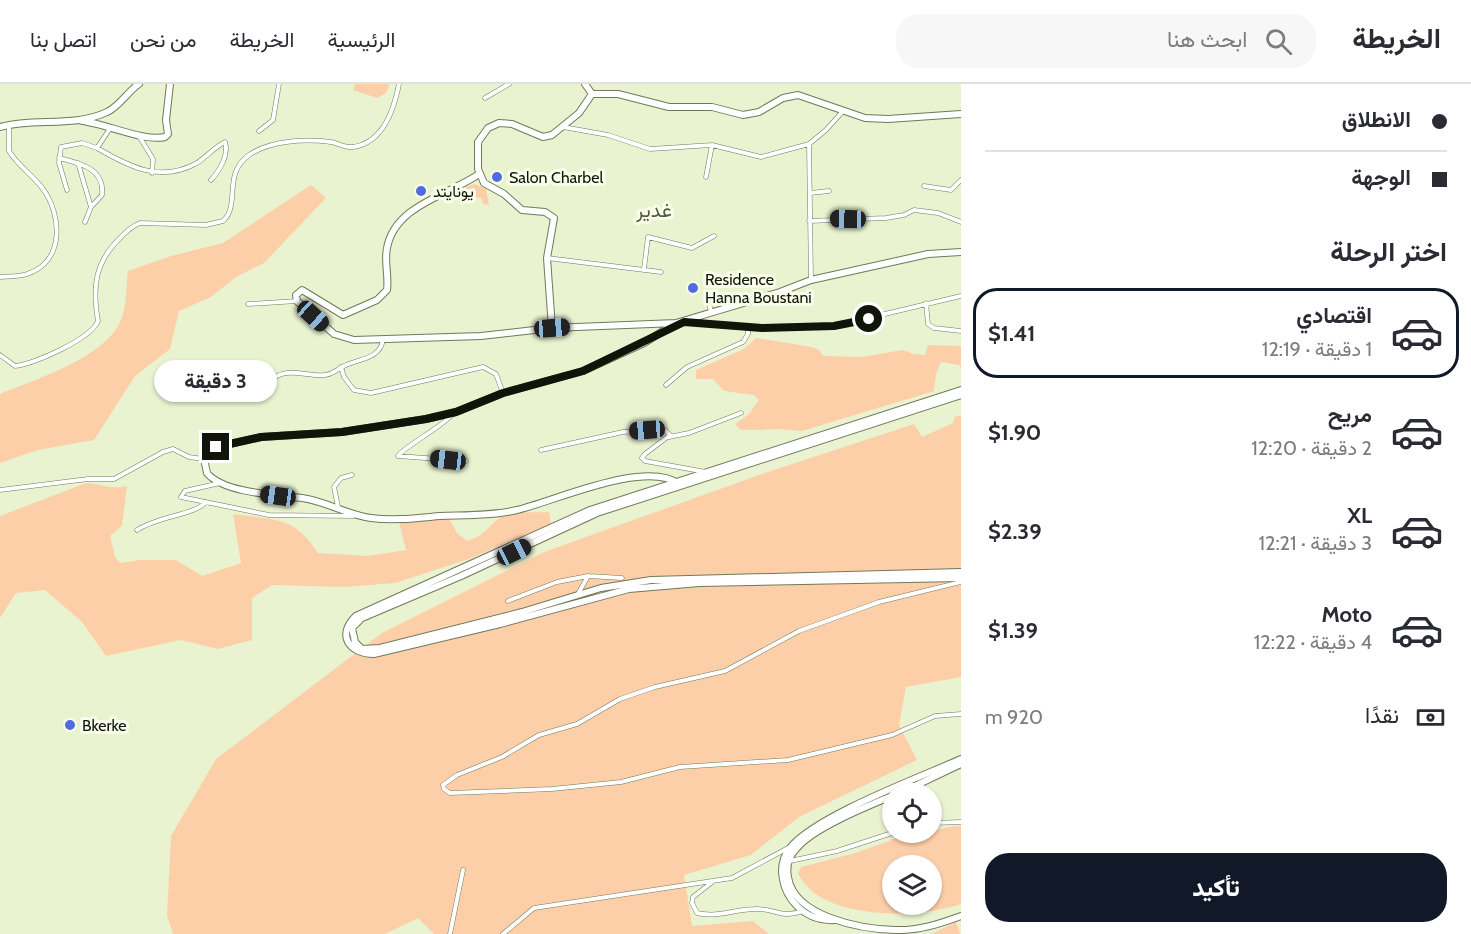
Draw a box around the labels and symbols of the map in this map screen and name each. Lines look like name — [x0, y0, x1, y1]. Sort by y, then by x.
place label: Salon Charbel — [509, 168, 603, 187]
marker: Salon Charbel — [490, 170, 504, 184]
place label: يونايتد — [433, 182, 474, 202]
marker: يونايتد — [414, 184, 428, 198]
district label: غدير — [635, 198, 672, 223]
car — [830, 210, 866, 228]
place label: Residence Hanna Boustani — [705, 270, 812, 307]
marker: Residence Hanna Boustani — [686, 281, 700, 295]
car — [294, 297, 332, 335]
route start — [855, 305, 882, 332]
car — [533, 318, 571, 338]
callout: 3 دقيقة — [154, 360, 278, 402]
car — [628, 420, 666, 440]
route end — [202, 433, 229, 460]
car — [429, 449, 467, 471]
car — [259, 485, 297, 507]
car — [494, 536, 534, 568]
place label: Bkerke — [82, 716, 127, 735]
marker: Bkerke — [63, 718, 77, 732]

